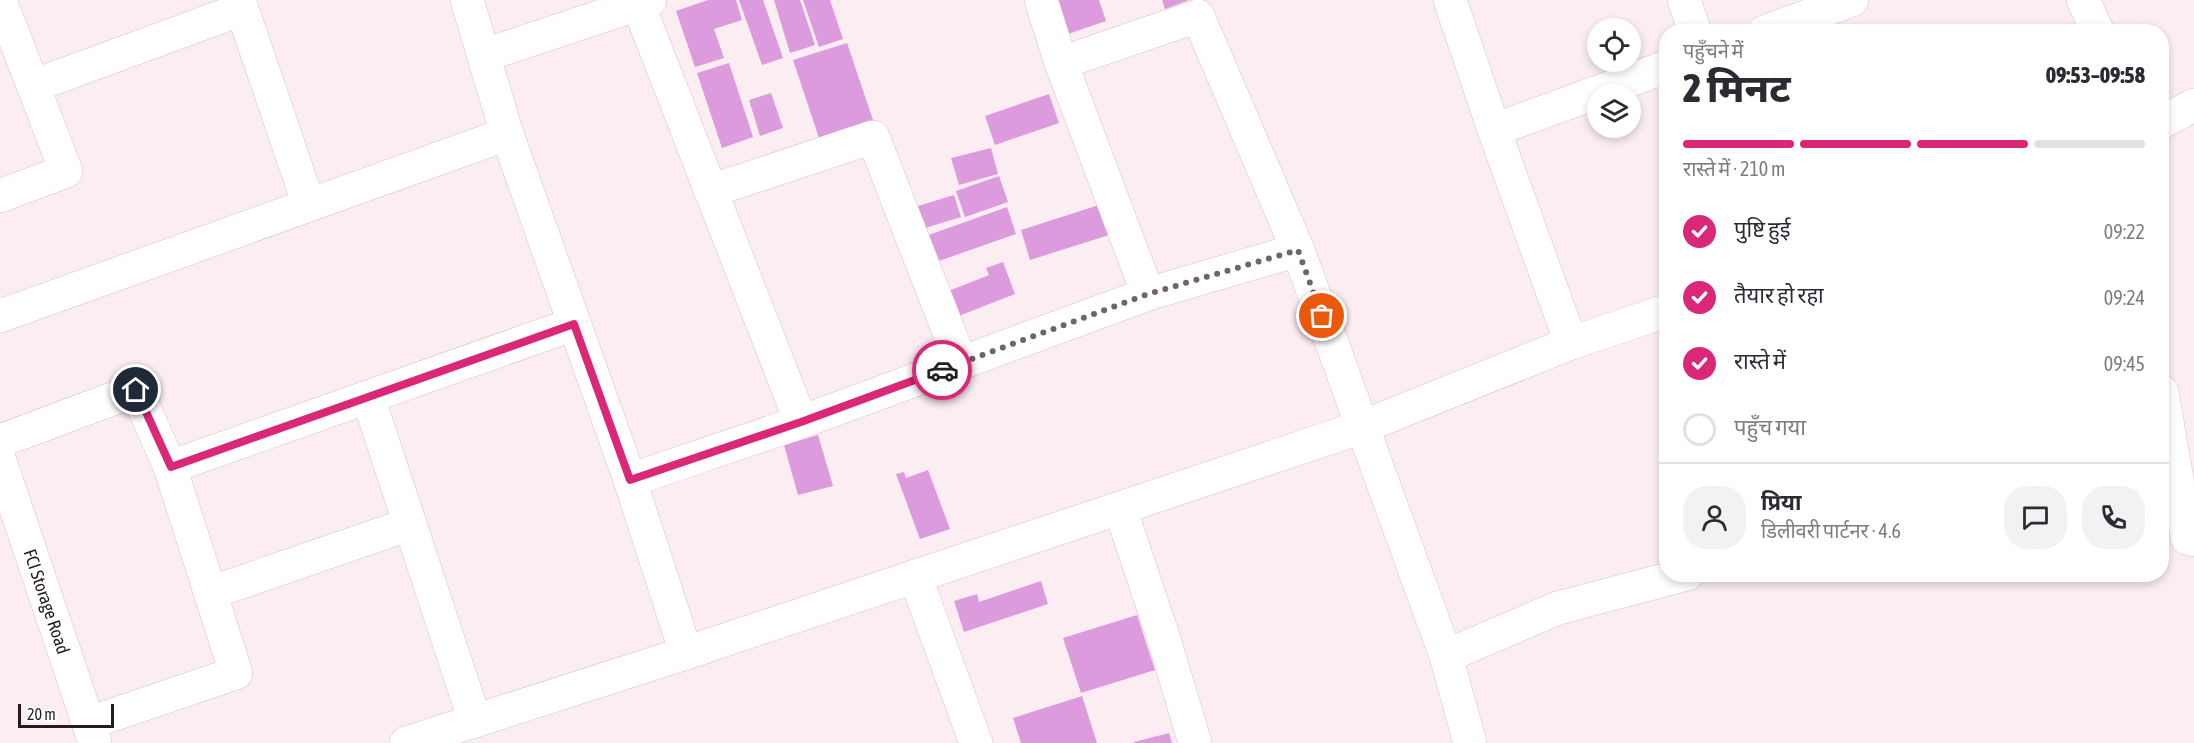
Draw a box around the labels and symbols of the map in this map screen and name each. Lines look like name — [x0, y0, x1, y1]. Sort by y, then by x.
pin — [1296, 290, 1347, 341]
courier — [912, 340, 972, 400]
pin — [110, 364, 161, 415]
street label: FCI Storage Road — [20, 546, 75, 656]
scale bar — [18, 701, 114, 728]

